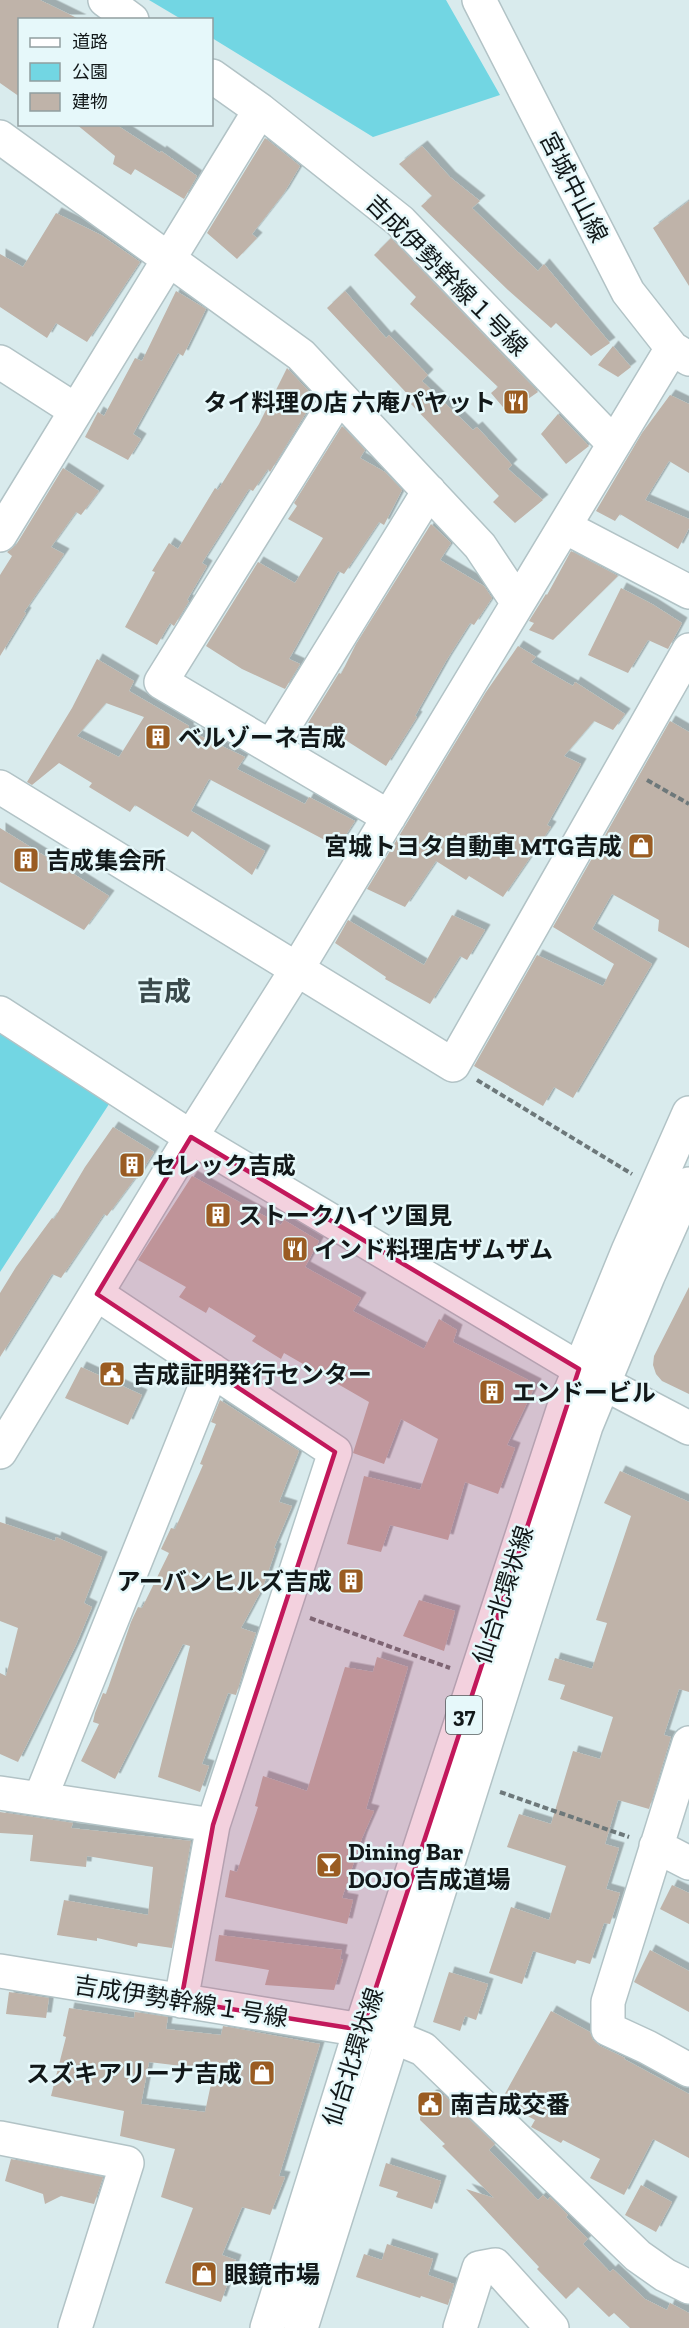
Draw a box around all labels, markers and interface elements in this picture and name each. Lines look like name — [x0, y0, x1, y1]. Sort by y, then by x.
legend — [18, 18, 213, 126]
text: 道路 — [72, 31, 108, 53]
text: 公園 — [72, 61, 108, 83]
text: 建物 — [72, 91, 108, 113]
street label: 宮城中山線 — [534, 127, 614, 247]
street label: 吉成伊勢幹線１号線 — [360, 188, 534, 362]
restaurant icon: タイ料理の店 六庵パヤット — [501, 387, 531, 417]
place label: タイ料理の店 六庵パヤット — [204, 388, 496, 417]
building icon: ベルゾーネ吉成 — [143, 722, 173, 752]
place label: ベルゾーネ吉成 — [178, 723, 346, 752]
shop icon: 宮城トヨタ自動車 MTG吉成 — [626, 831, 656, 861]
place label: 宮城トヨタ自動車 MTG吉成 — [324, 832, 622, 861]
building icon: 吉成集会所 — [11, 845, 41, 875]
place label: 吉成集会所 — [46, 846, 166, 875]
district label: 吉成 — [137, 976, 191, 1008]
building icon: セレック吉成 — [117, 1150, 147, 1180]
place label: セレック吉成 — [152, 1151, 296, 1180]
building icon: ストークハイツ国見 — [203, 1200, 233, 1230]
place label: ストークハイツ国見 — [238, 1201, 452, 1230]
restaurant icon: インド料理店ザムザム — [280, 1234, 310, 1264]
place label: インド料理店ザムザム — [314, 1235, 553, 1264]
public building icon: 吉成証明発行センター — [97, 1359, 127, 1389]
place label: 吉成証明発行センター — [132, 1360, 372, 1389]
building icon: エンドービル — [477, 1377, 507, 1407]
place label: エンドービル — [512, 1378, 656, 1407]
street label: 仙台北環状線 — [467, 1522, 539, 1668]
building icon: アーバンヒルズ吉成 — [336, 1566, 366, 1596]
place label: アーバンヒルズ吉成 — [116, 1567, 332, 1596]
road number: 37 — [446, 1696, 482, 1734]
place label: Dining Bar DOJO 吉成道場 — [348, 1837, 510, 1894]
bar icon: Dining Bar DOJO 吉成道場 — [314, 1850, 344, 1880]
street label: 吉成伊勢幹線１号線 — [72, 1970, 290, 2032]
street label: 仙台北環状線 — [317, 1984, 389, 2130]
shop icon: スズキアリーナ吉成 — [247, 2058, 277, 2088]
place label: スズキアリーナ吉成 — [26, 2059, 242, 2088]
public building icon: 南吉成交番 — [415, 2089, 445, 2119]
place label: 南吉成交番 — [450, 2090, 570, 2119]
shop icon: 眼鏡市場 — [189, 2259, 219, 2289]
place label: 眼鏡市場 — [224, 2260, 320, 2289]

